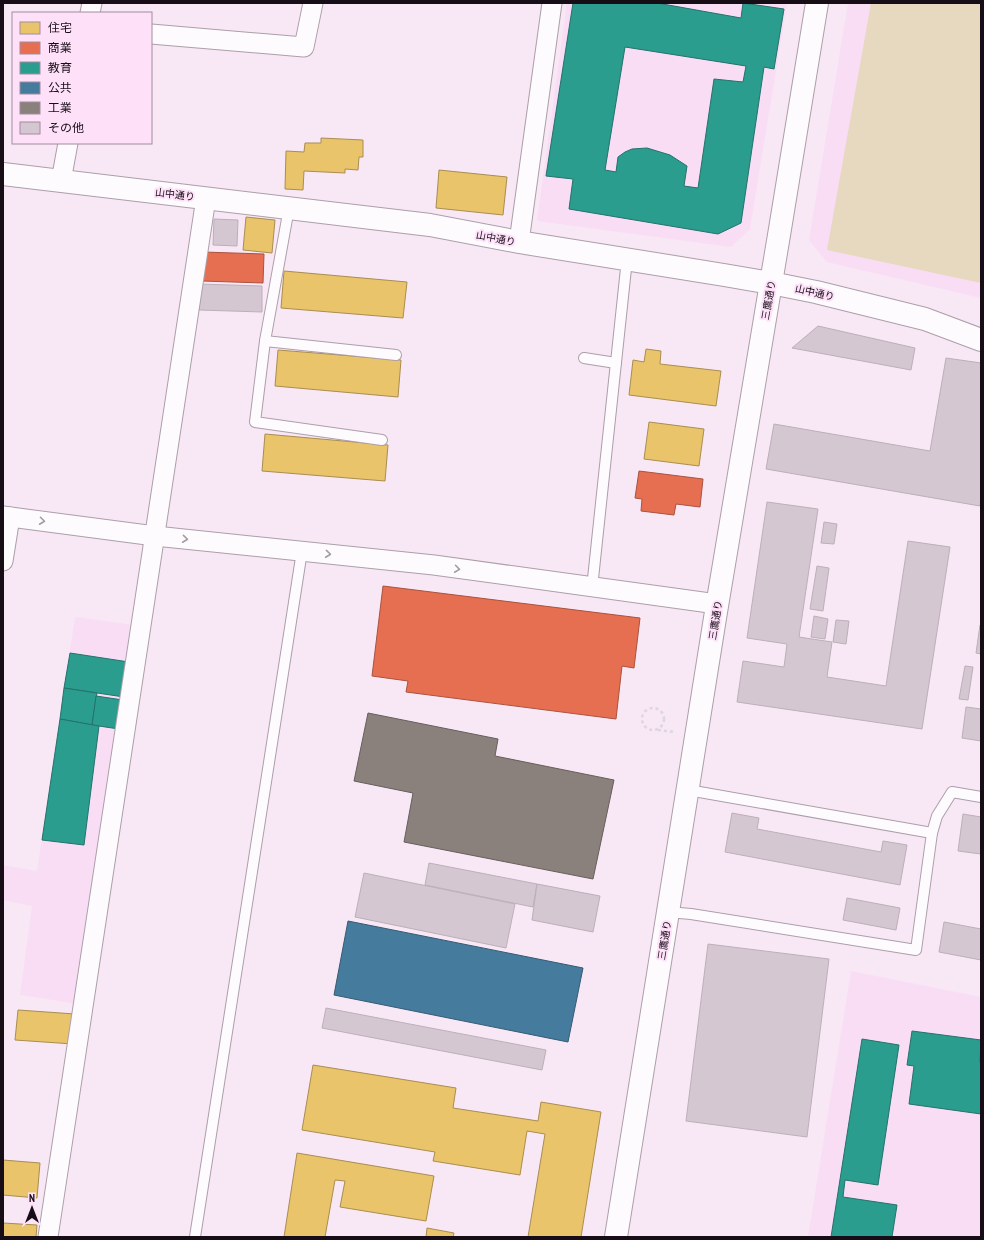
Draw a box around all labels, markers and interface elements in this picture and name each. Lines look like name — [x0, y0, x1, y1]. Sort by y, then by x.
legend — [12, 12, 152, 144]
text: 住宅 — [48, 20, 72, 35]
text: 商業 — [48, 40, 72, 55]
text: 教育 — [48, 60, 72, 75]
text: 公共 — [48, 80, 72, 95]
text: 工業 — [48, 100, 72, 115]
text: その他 — [48, 120, 84, 135]
street label: 山中通り — [154, 186, 196, 203]
street label: 山中通り — [475, 228, 517, 249]
street label: 三鷹通り — [759, 279, 778, 321]
street label: 山中通り — [794, 282, 836, 303]
one-way arrow — [39, 516, 45, 525]
one-way arrow — [182, 534, 188, 543]
one-way arrow — [325, 549, 331, 558]
one-way arrow — [454, 564, 460, 573]
street label: 三鷹通り — [706, 599, 725, 641]
street label: 三鷹通り — [655, 919, 674, 961]
north arrow — [12, 1188, 52, 1228]
text: N — [29, 1191, 35, 1205]

